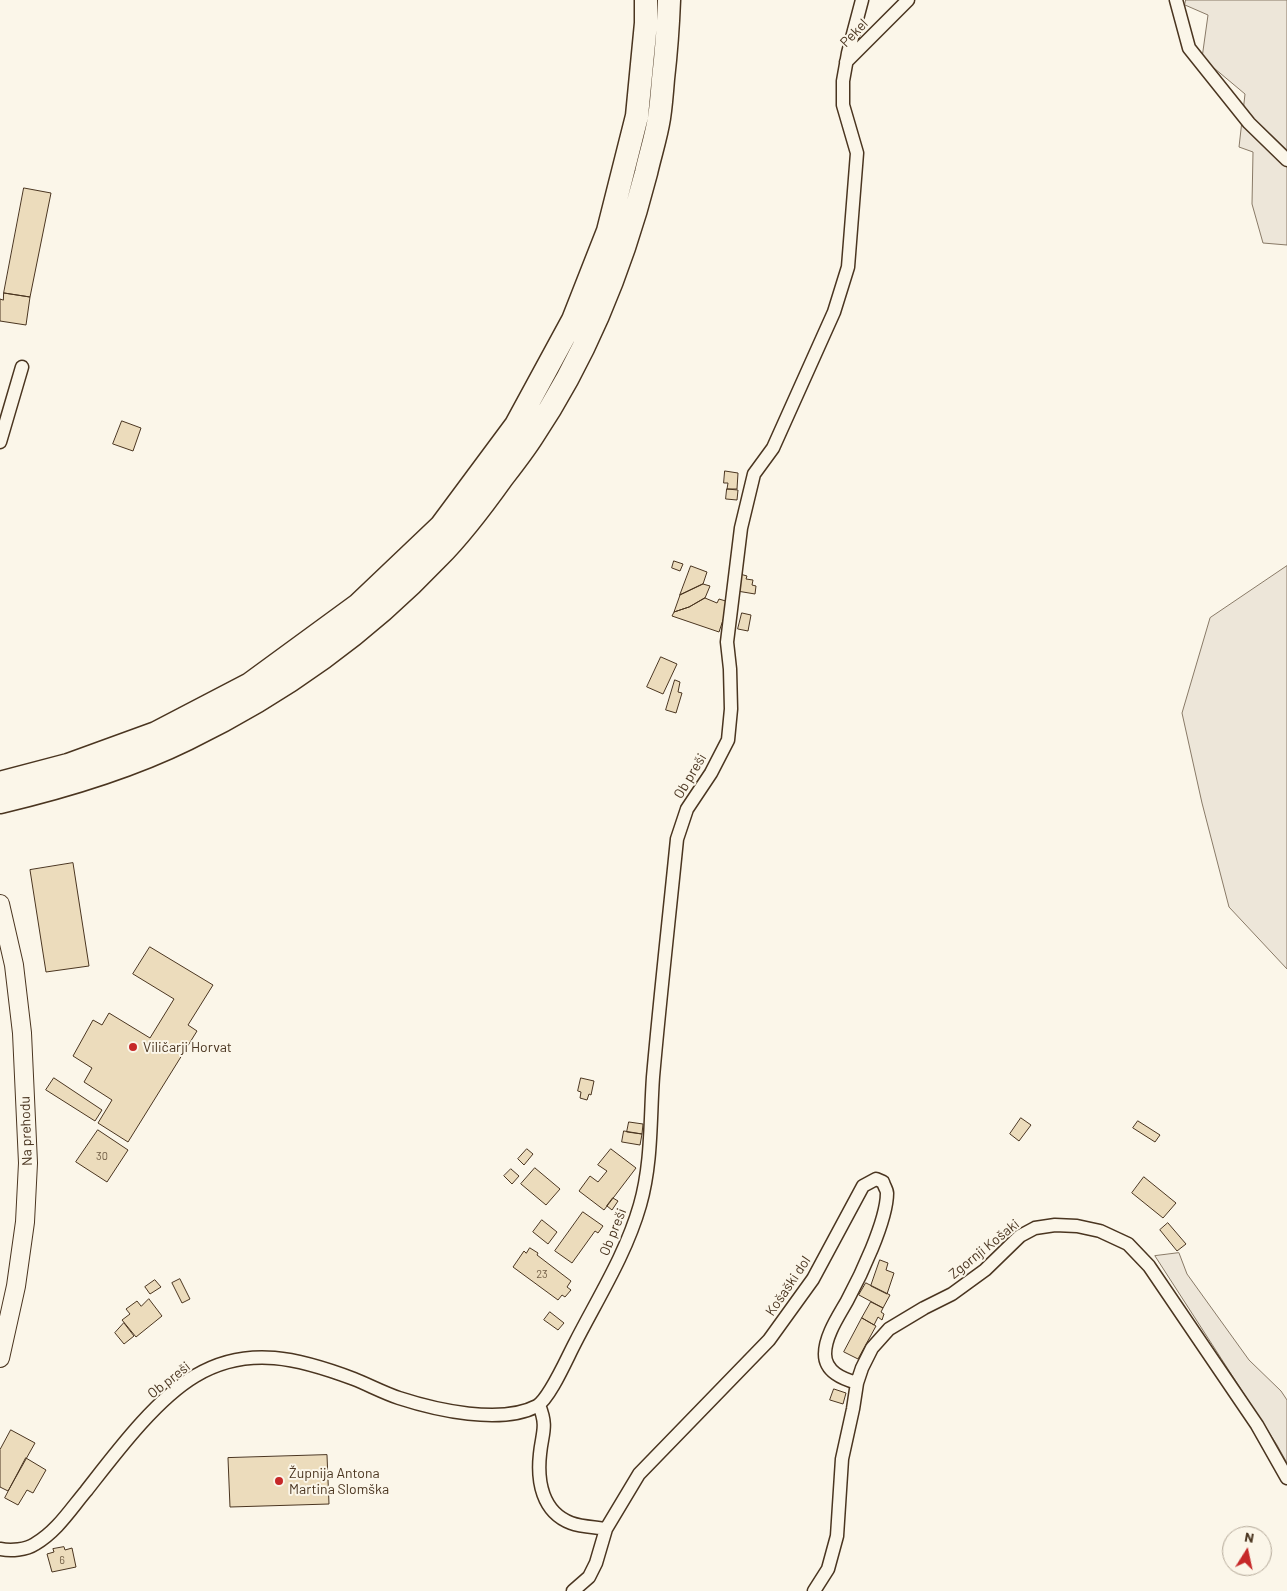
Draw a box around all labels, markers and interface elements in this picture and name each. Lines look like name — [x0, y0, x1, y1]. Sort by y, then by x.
street label: Pekel — [837, 15, 871, 51]
street label: Ob preši — [670, 750, 710, 802]
place label: Viličarji Horvat — [143, 1039, 232, 1055]
marker: Viličarji Horvat — [127, 1041, 139, 1053]
street label: Na prehodu — [16, 1096, 36, 1166]
house number: 30 — [96, 1149, 108, 1163]
street label: Ob preši — [596, 1206, 630, 1258]
street label: Zgornji Košaki — [945, 1215, 1023, 1283]
street label: Košaški dol — [762, 1253, 814, 1319]
house number: 23 — [536, 1267, 548, 1281]
street label: Ob preši — [144, 1358, 194, 1402]
place label: Župnija Antona Martina Slomška — [289, 1465, 389, 1498]
marker: Župnija Antona Martina Slomška — [273, 1475, 285, 1487]
north arrow — [1222, 1526, 1272, 1576]
text: N — [1243, 1528, 1256, 1546]
house number: 6 — [59, 1553, 65, 1567]

